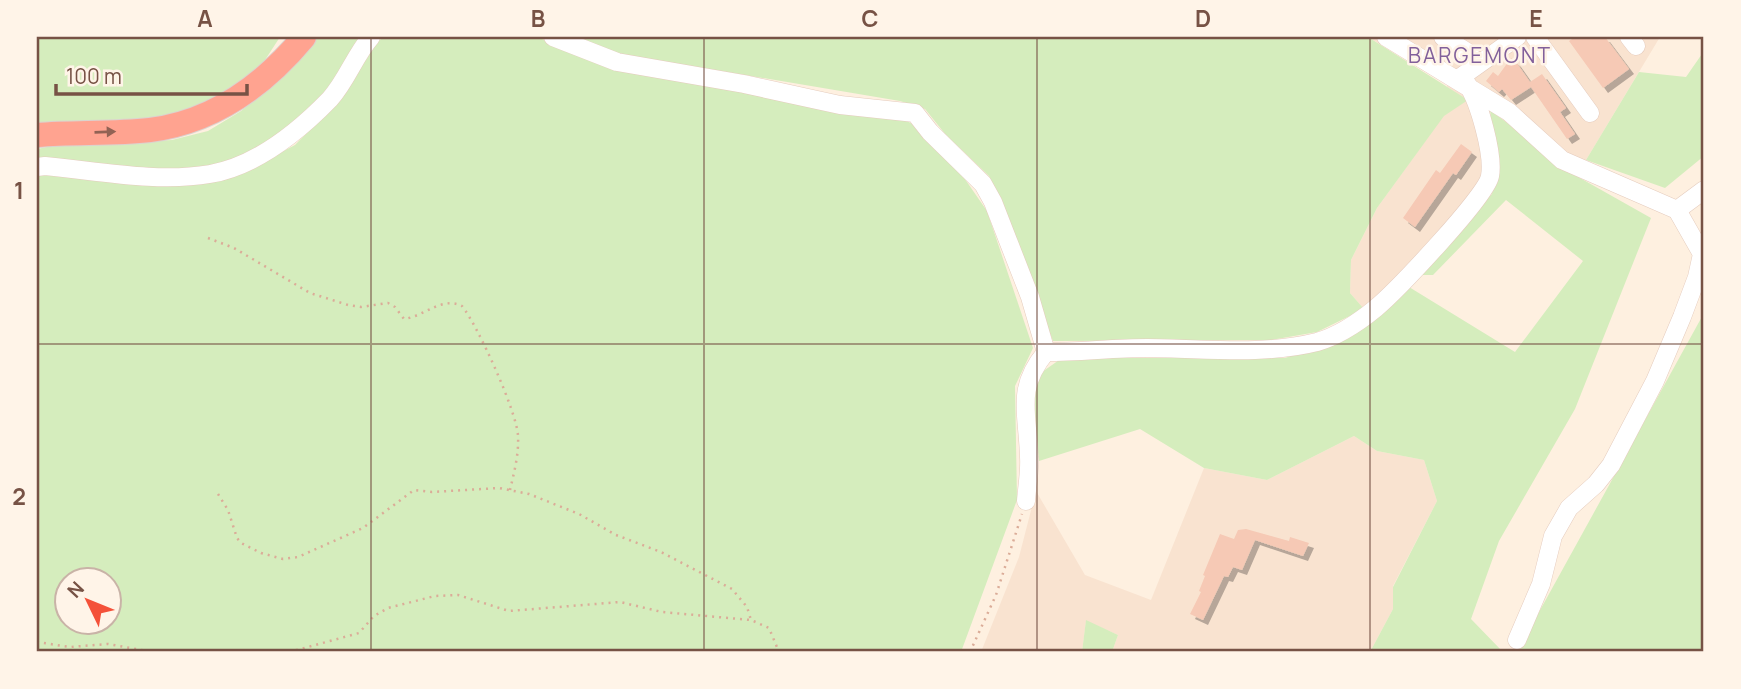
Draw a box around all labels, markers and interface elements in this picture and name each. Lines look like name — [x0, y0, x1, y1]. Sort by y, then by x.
text: A — [197, 2, 213, 34]
text: B — [531, 2, 545, 34]
text: C — [862, 2, 879, 34]
text: D — [1195, 2, 1211, 34]
text: E — [1529, 2, 1543, 34]
district label: BARGEMONT — [1408, 41, 1552, 69]
scale bar — [56, 52, 247, 96]
text: 100 m — [66, 62, 122, 90]
one-way arrow — [94, 126, 116, 138]
text: 1 — [14, 174, 24, 206]
text: 2 — [12, 480, 26, 512]
north arrow — [52, 566, 122, 636]
text: N — [61, 576, 90, 603]

